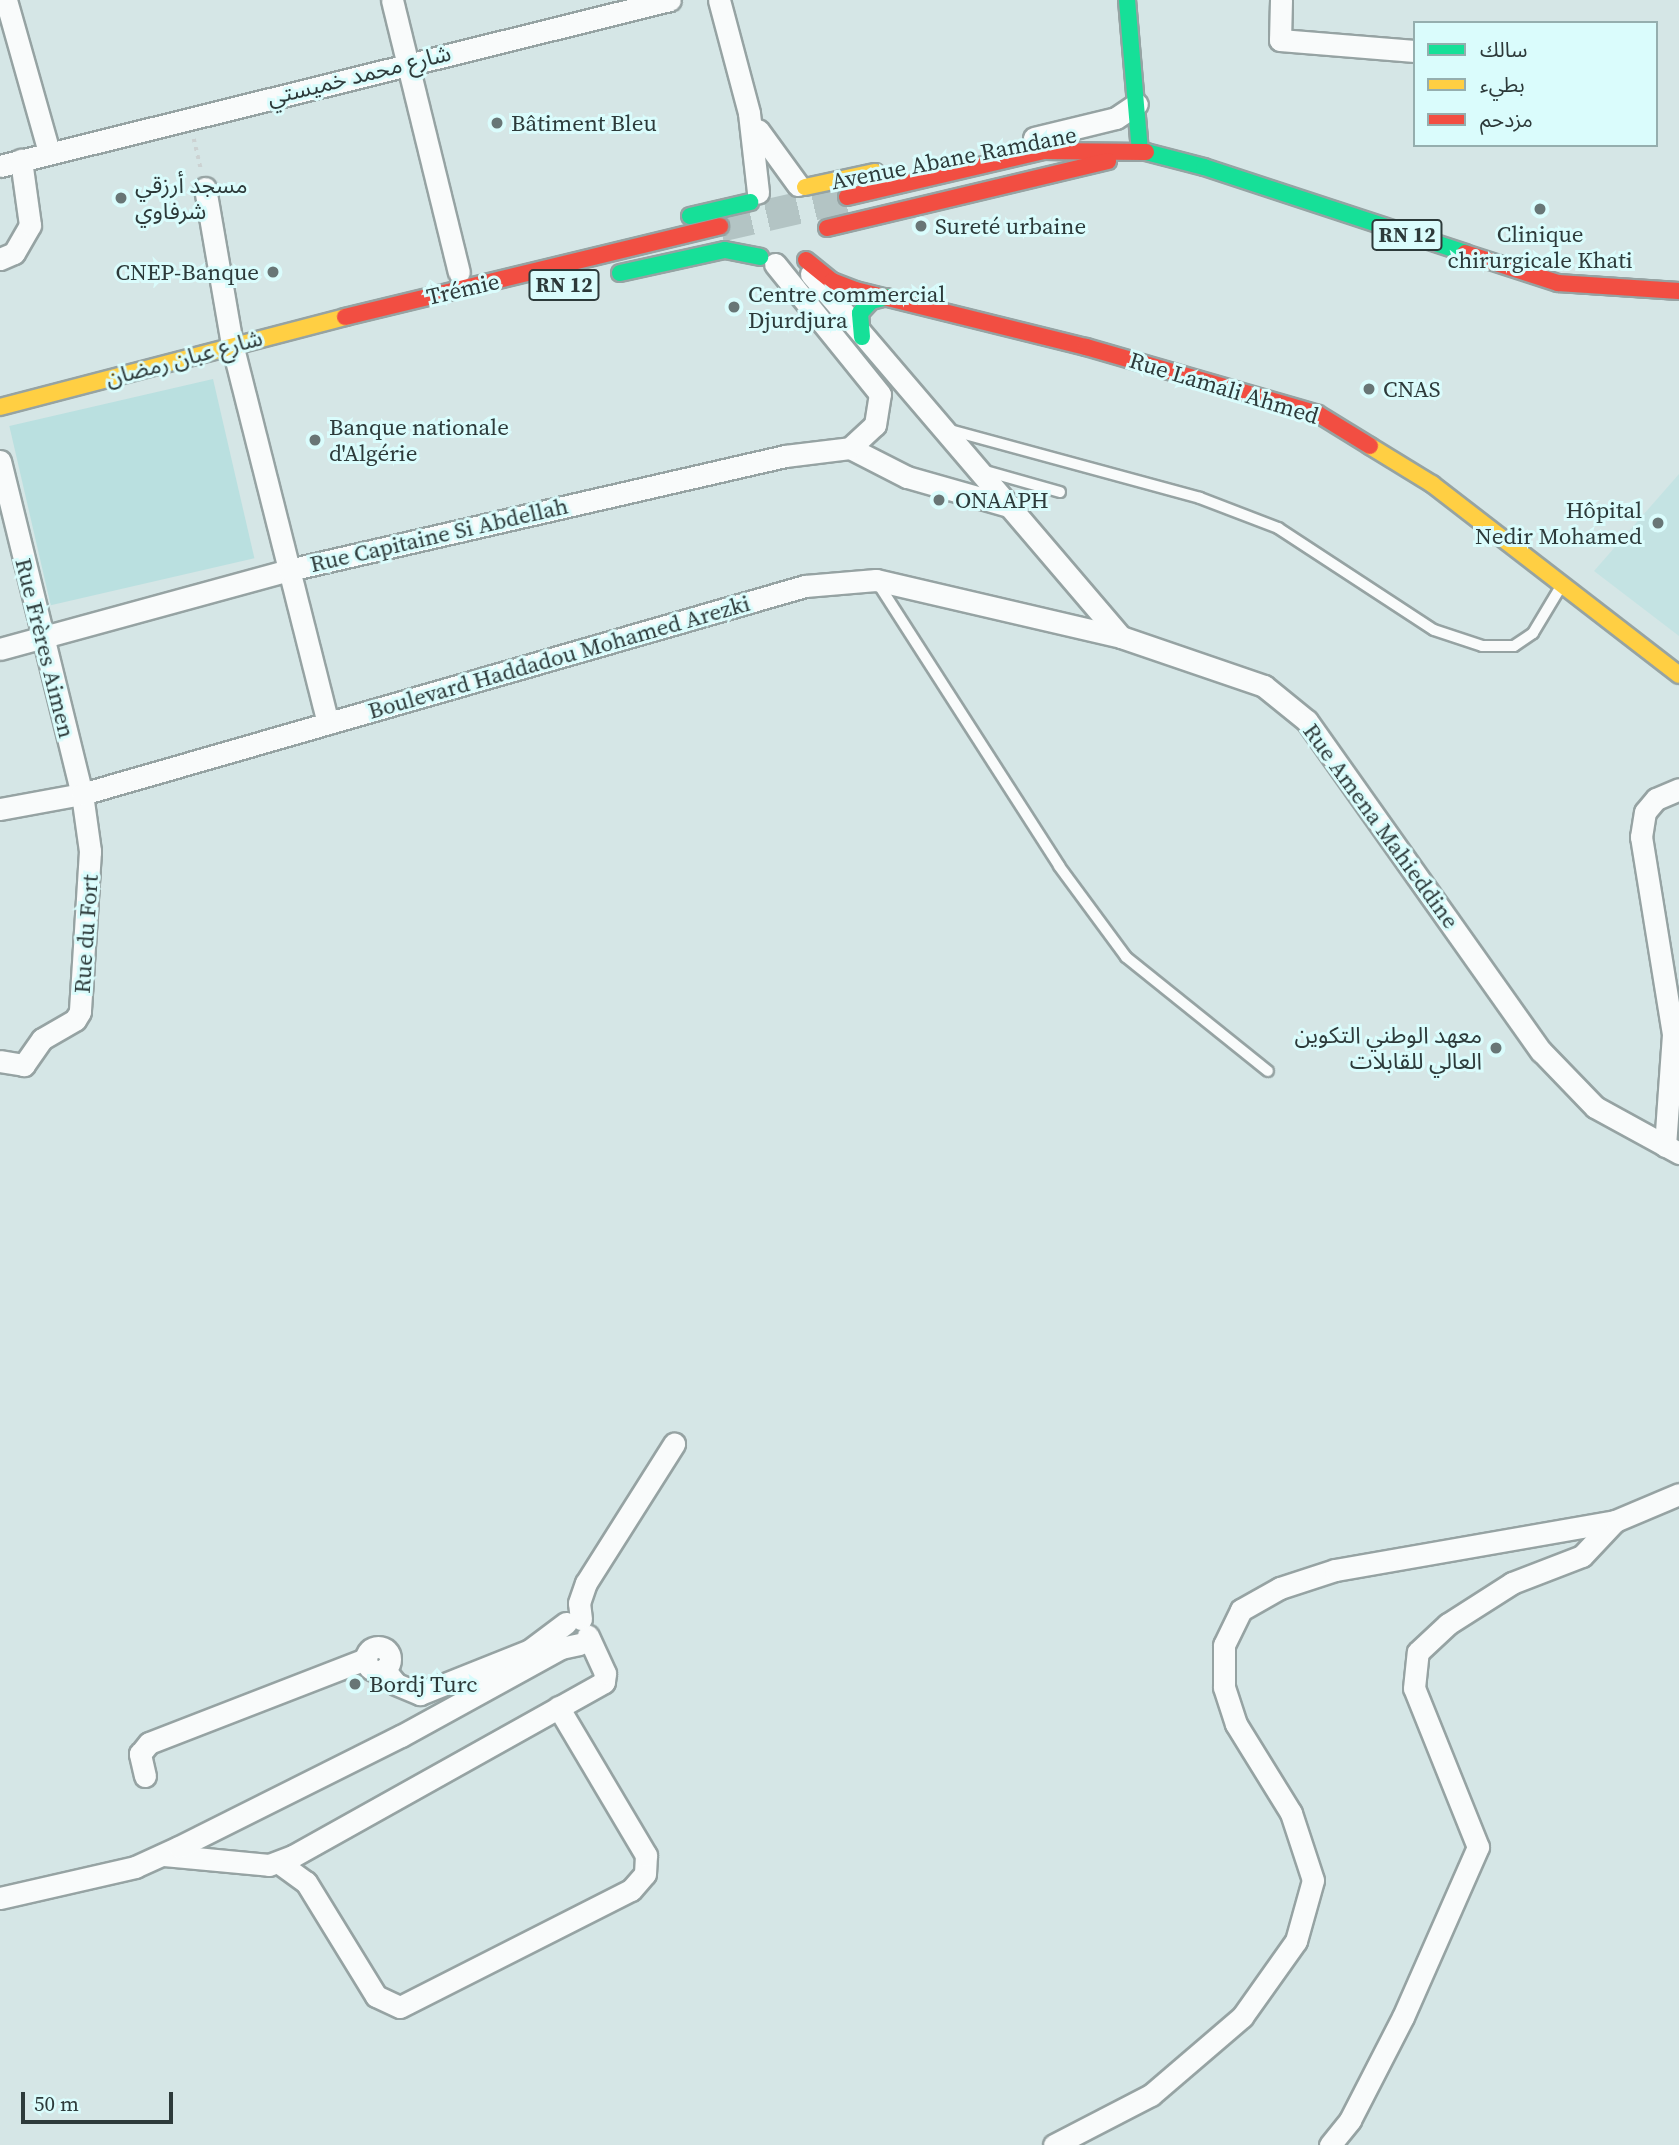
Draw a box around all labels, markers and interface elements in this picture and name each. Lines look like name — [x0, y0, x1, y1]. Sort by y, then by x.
legend — [1413, 21, 1658, 147]
text: سالك — [1480, 35, 1527, 64]
street label: شارع محمد خميستي — [264, 39, 454, 111]
text: بطيء — [1480, 70, 1525, 99]
text: مزدحم — [1480, 105, 1533, 134]
place label: Bâtiment Bleu — [511, 109, 657, 137]
marker: Bâtiment Bleu — [489, 115, 505, 131]
street label: Avenue Abane Ramdane — [829, 121, 1079, 195]
place label: مسجد أرزقي شرفاوي — [135, 171, 248, 225]
marker: مسجد أرزقي شرفاوي — [113, 190, 129, 206]
marker: Clinique chirurgicale Khati — [1532, 201, 1548, 217]
place label: Sureté urbaine — [935, 212, 1086, 240]
marker: Sureté urbaine — [913, 218, 929, 234]
road number: RN 12 — [1370, 218, 1444, 252]
place label: Clinique chirurgicale Khati — [1447, 220, 1633, 274]
place label: CNEP-Banque — [116, 258, 259, 286]
marker: CNEP-Banque — [265, 264, 281, 280]
street label: Trémie — [424, 267, 502, 311]
road number: RN 12 — [527, 268, 601, 302]
place label: Centre commercial Djurdjura — [748, 280, 945, 334]
marker: Centre commercial Djurdjura — [726, 299, 742, 315]
street label: شارع عبان رمضان — [103, 324, 265, 392]
street label: Rue Lamali Ahmed — [1126, 346, 1322, 430]
place label: CNAS — [1383, 375, 1441, 403]
marker: CNAS — [1361, 381, 1377, 397]
place label: Banque nationale d'Algérie — [329, 413, 509, 467]
marker: Banque nationale d'Algérie — [307, 432, 323, 448]
place label: ONAAPH — [955, 486, 1049, 514]
marker: ONAAPH — [929, 490, 949, 510]
street label: Rue Capitaine Si Abdellah — [307, 492, 571, 578]
place label: Hôpital Nedir Mohamed — [1475, 496, 1642, 550]
marker: Hôpital Nedir Mohamed — [1648, 513, 1668, 533]
street label: Rue Frères Aimen — [9, 555, 81, 741]
street label: Boulevard Haddadou Mohamed Arezki — [365, 589, 753, 725]
street label: Rue Amena Mahieddine — [1297, 718, 1465, 934]
street label: Rue du Fort — [68, 874, 104, 994]
place label: معهد الوطني التكوين العالي للقابلات — [1294, 1021, 1482, 1075]
marker: معهد الوطني التكوين العالي للقابلات — [1488, 1040, 1504, 1056]
place label: Bordj Turc — [369, 1670, 478, 1698]
marker: Bordj Turc — [347, 1676, 363, 1692]
scale bar — [24, 2078, 177, 2122]
text: 50 m — [34, 2089, 79, 2118]

